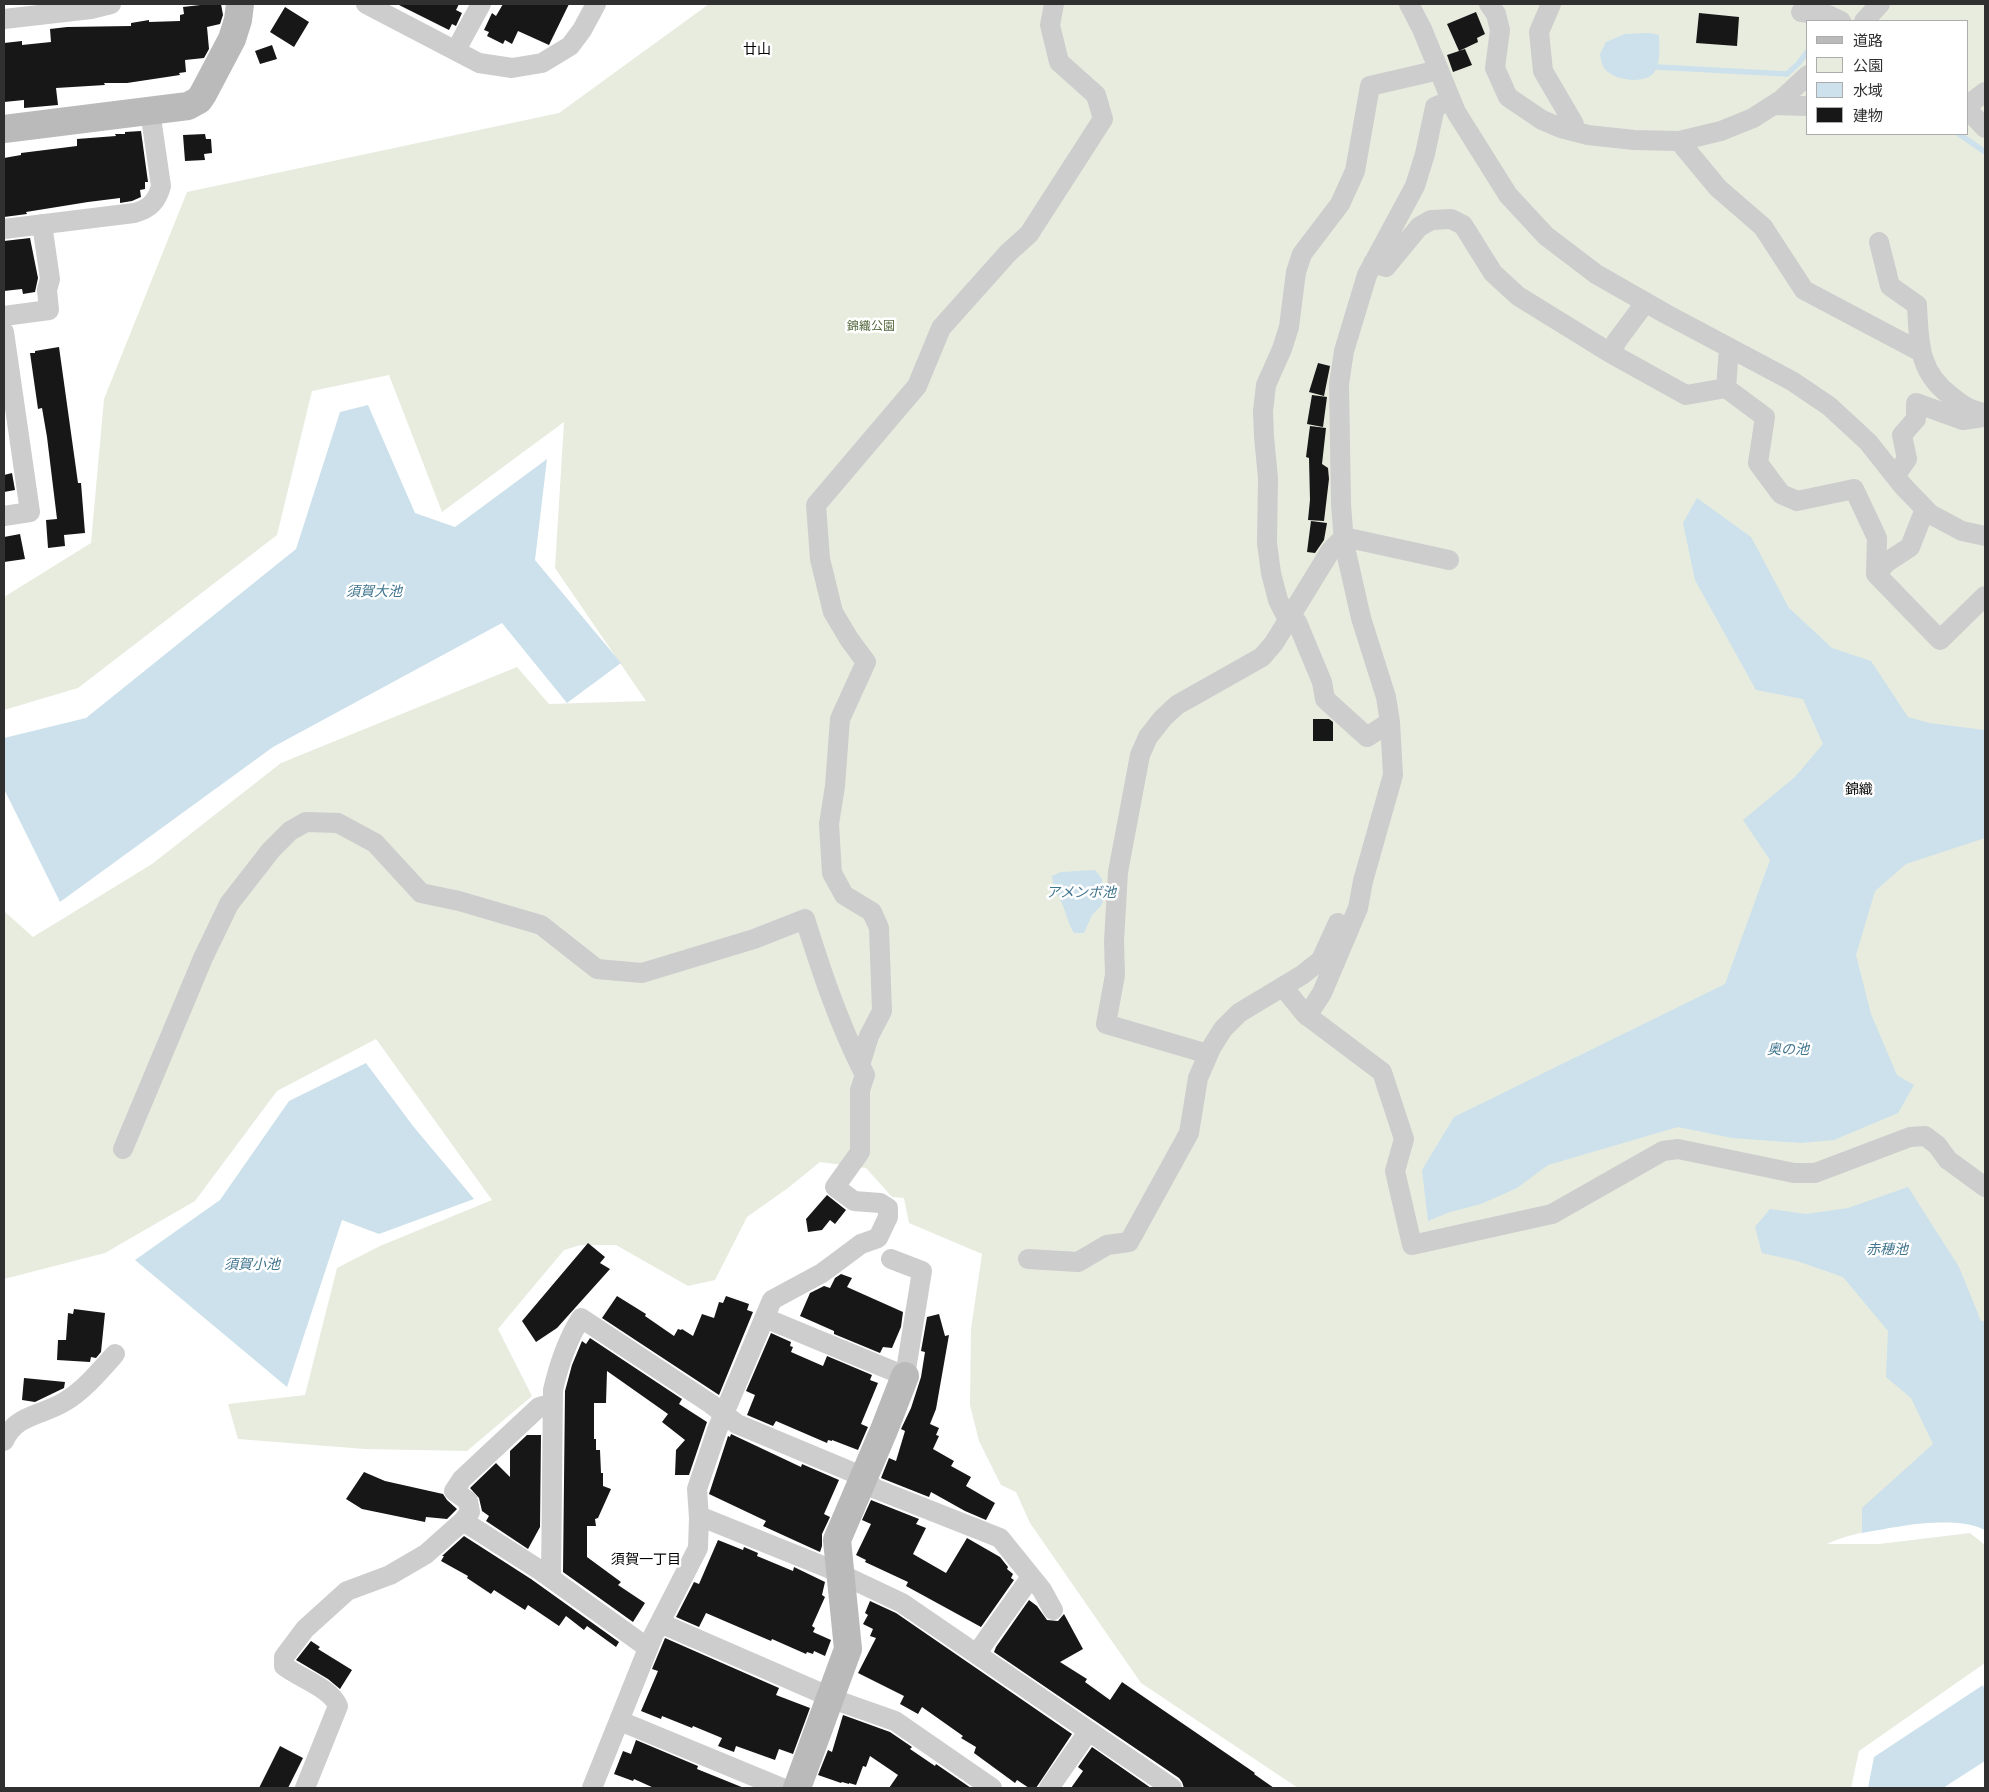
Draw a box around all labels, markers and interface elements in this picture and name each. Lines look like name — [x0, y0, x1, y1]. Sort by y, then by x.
legend — [1806, 20, 1969, 135]
text: 道路 — [1853, 31, 1883, 50]
district label: 廿山 — [743, 42, 771, 58]
text: 公園 — [1853, 56, 1883, 75]
text: 水域 — [1853, 81, 1883, 100]
text: 建物 — [1853, 106, 1883, 125]
park label: 錦織公園 — [847, 319, 895, 333]
water label: 須賀大池 — [346, 584, 402, 600]
district label: 錦織 — [1845, 782, 1873, 798]
water label: アメンボ池 — [1046, 885, 1116, 901]
water label: 奥の池 — [1767, 1042, 1809, 1058]
water label: 赤穂池 — [1866, 1242, 1908, 1258]
water label: 須賀小池 — [224, 1257, 280, 1273]
district label: 須賀一丁目 — [611, 1552, 681, 1568]

